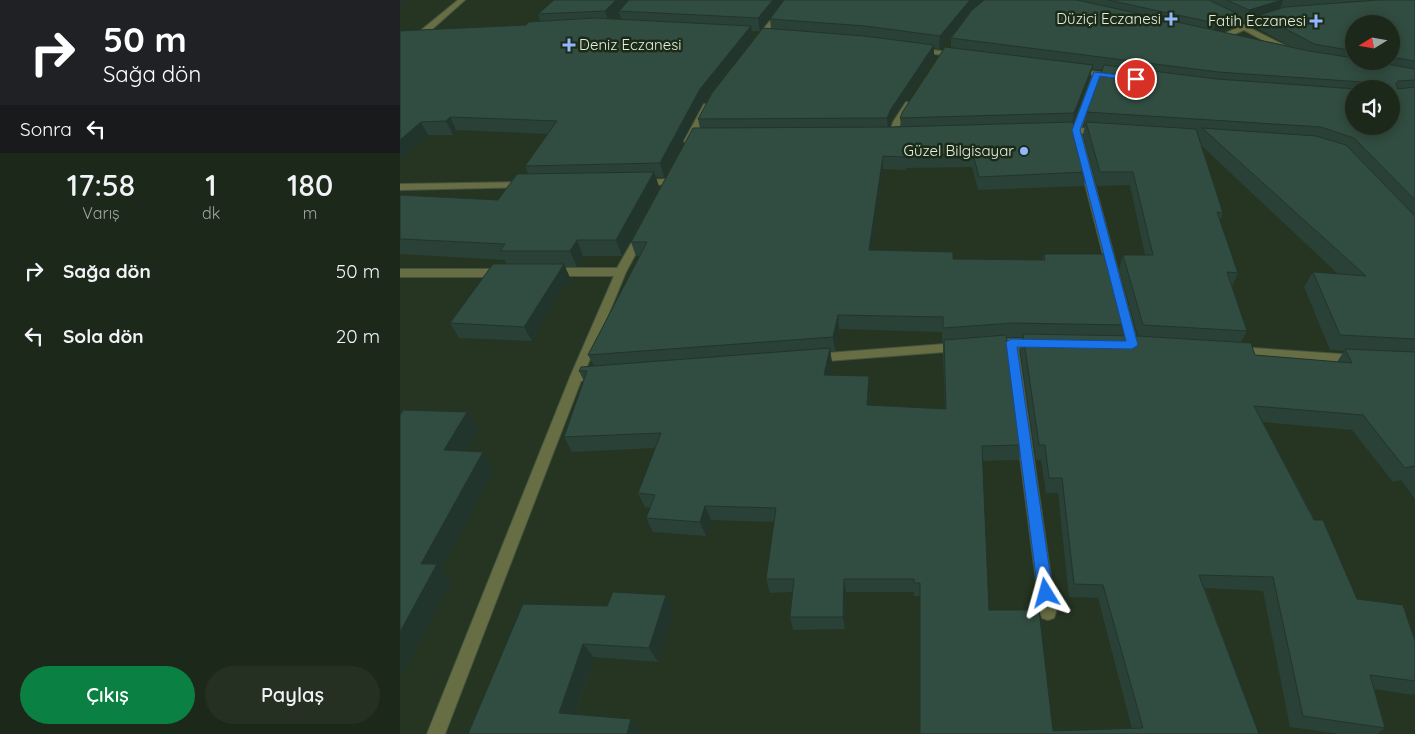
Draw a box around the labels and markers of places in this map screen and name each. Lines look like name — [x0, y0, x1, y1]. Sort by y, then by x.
place label: Düziçi Eczanesi — [1056, 9, 1161, 28]
place label: Fatih Eczanesi — [1208, 11, 1306, 30]
marker: Düziçi Eczanesi — [1165, 13, 1177, 25]
marker: Fatih Eczanesi — [1310, 15, 1322, 27]
place label: Deniz Eczanesi — [579, 35, 681, 54]
marker: Deniz Eczanesi — [563, 39, 575, 51]
pin — [1115, 58, 1157, 100]
place label: Güzel Bilgisayar — [904, 141, 1014, 160]
marker: Güzel Bilgisayar — [1018, 145, 1030, 157]

